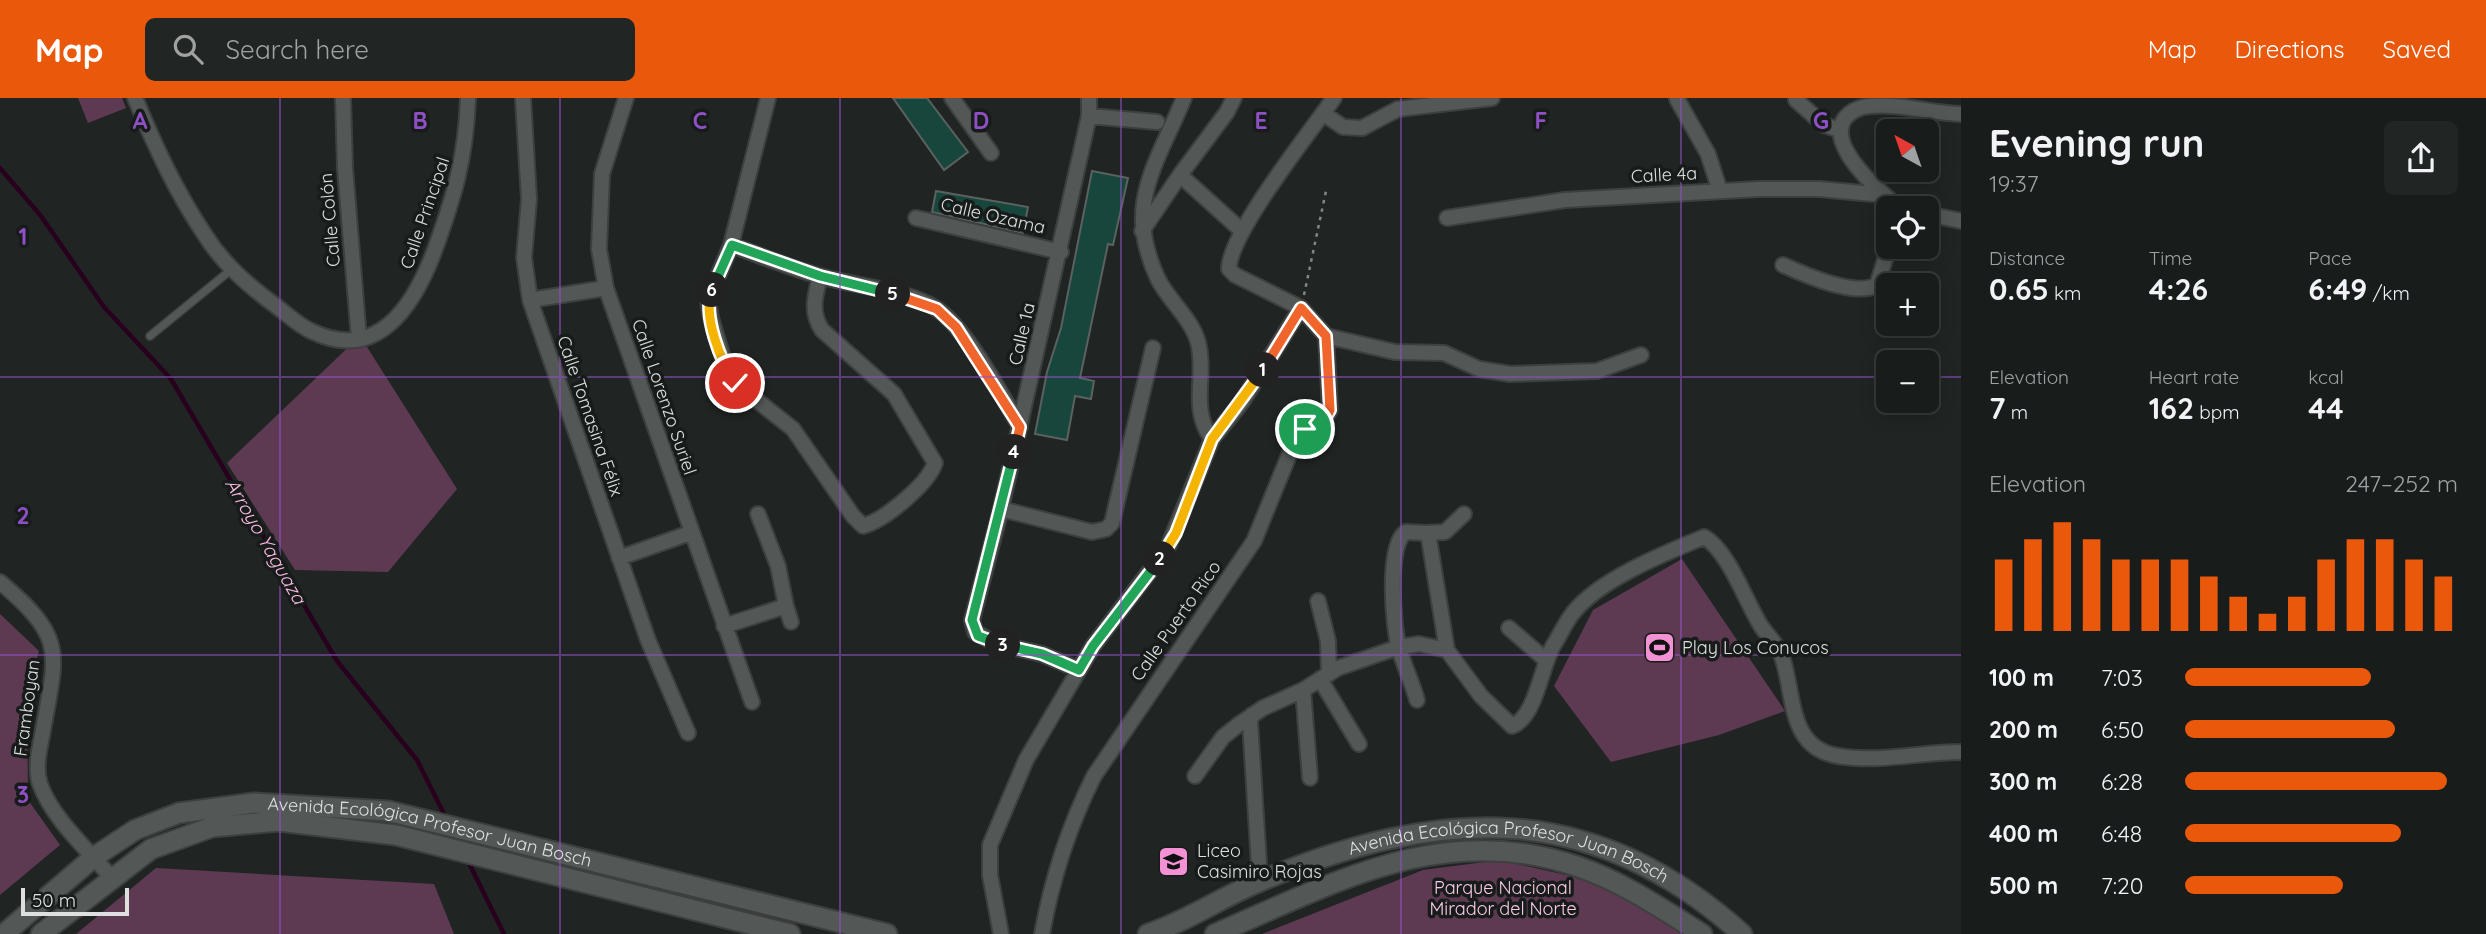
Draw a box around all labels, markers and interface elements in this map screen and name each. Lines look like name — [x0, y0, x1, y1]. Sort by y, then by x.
search box — [145, 18, 635, 81]
text: Map — [35, 29, 103, 70]
icon: search — [169, 30, 207, 68]
text: Search here — [225, 33, 369, 66]
text: Map — [2148, 34, 2197, 64]
text: Directions — [2235, 34, 2345, 64]
text: Saved — [2383, 34, 2451, 64]
text: A — [133, 106, 148, 135]
text: B — [412, 106, 428, 135]
text: C — [693, 106, 707, 135]
text: D — [973, 106, 989, 135]
text: E — [1254, 106, 1268, 135]
text: F — [1535, 106, 1547, 135]
text: G — [1813, 106, 1829, 135]
north arrow — [1876, 119, 1939, 182]
map controls — [1876, 119, 1939, 413]
text: Evening run — [1989, 119, 2204, 167]
button: share — [2384, 121, 2458, 195]
street label: Calle Principal — [395, 154, 454, 272]
street label: Calle 4a — [1630, 161, 1698, 188]
text: 19:37 — [1989, 169, 2039, 198]
street label: Calle Colón — [314, 172, 345, 268]
street label: Calle Ozama — [939, 192, 1048, 239]
button: locate — [1876, 196, 1939, 259]
text: 1 — [19, 222, 27, 251]
text: Distance — [1989, 246, 2065, 270]
text: Time — [2149, 246, 2192, 270]
text: Pace — [2308, 246, 2352, 270]
text: 0.65 — [1989, 270, 2049, 308]
text: 4:26 — [2149, 270, 2208, 308]
text: 6:49 — [2308, 270, 2367, 308]
pin: 6 — [694, 272, 730, 308]
button: + — [1876, 273, 1939, 336]
pin: 5 — [876, 276, 910, 312]
text: 6 — [706, 277, 717, 301]
text: 5 — [887, 281, 898, 305]
text: km — [2049, 281, 2081, 305]
text: /km — [2367, 281, 2410, 305]
street label: Calle 1a — [1003, 300, 1040, 367]
street label: Calle Lorenzo Suriel — [627, 316, 702, 478]
street label: Calle Tomasina Félix — [552, 333, 629, 499]
button: − — [1876, 350, 1939, 413]
pin: 1 — [1246, 352, 1280, 388]
pin — [705, 353, 765, 413]
text: 1 — [1259, 357, 1266, 381]
icon: check — [716, 364, 754, 402]
text: Elevation — [1989, 365, 2069, 389]
text: Heart rate — [2149, 365, 2239, 389]
text: kcal — [2308, 365, 2344, 389]
text: 7 — [1989, 389, 2005, 427]
text: 162 — [2149, 389, 2194, 427]
text: 44 — [2308, 389, 2344, 427]
pin — [1275, 399, 1335, 459]
text: m — [2005, 400, 2028, 424]
text: bpm — [2194, 400, 2240, 424]
icon: arrive — [1286, 410, 1324, 448]
pin: 4 — [996, 434, 1032, 470]
text: 4 — [1008, 439, 1019, 463]
text: Elevation — [1989, 469, 2086, 498]
text: 247–252 m — [2345, 469, 2458, 498]
water label: Arroyo Yaguaza — [220, 474, 313, 610]
text: 2 — [16, 501, 30, 530]
pin: 2 — [1142, 542, 1178, 576]
text: 2 — [1154, 546, 1165, 570]
street label: Calle Puerto Rico — [1126, 556, 1226, 685]
pin: 3 — [986, 628, 1020, 662]
sports icon: Play Los Conucos — [1642, 631, 1676, 665]
text: 3 — [997, 632, 1008, 656]
place label: Play Los Conucos — [1682, 636, 1829, 659]
street label: Framboyan — [8, 658, 45, 758]
text: 100 m — [1989, 663, 2054, 692]
text: 7:03 — [2101, 663, 2143, 692]
text: 200 m — [1989, 715, 2058, 744]
text: 6:50 — [2101, 715, 2144, 744]
text: 300 m — [1989, 767, 2057, 796]
text: 6:28 — [2101, 767, 2143, 796]
text: 3 — [17, 780, 29, 809]
street label: Avenida Ecológica Profesor Juan Bosch — [267, 792, 594, 872]
street label: Avenida Ecológica Profesor Juan Bosch — [1345, 816, 1673, 888]
text: 400 m — [1989, 819, 2058, 848]
text: 6:48 — [2101, 819, 2142, 848]
place label: Liceo Casimiro Rojas — [1197, 839, 1322, 883]
school or university icon: Liceo Casimiro Rojas — [1157, 844, 1191, 878]
text: 500 m — [1989, 871, 2058, 900]
text: 7:20 — [2101, 871, 2144, 900]
park label: Parque Nacional Mirador del Norte — [1429, 876, 1577, 920]
scale bar — [21, 885, 130, 917]
text: 50 m — [32, 888, 76, 912]

